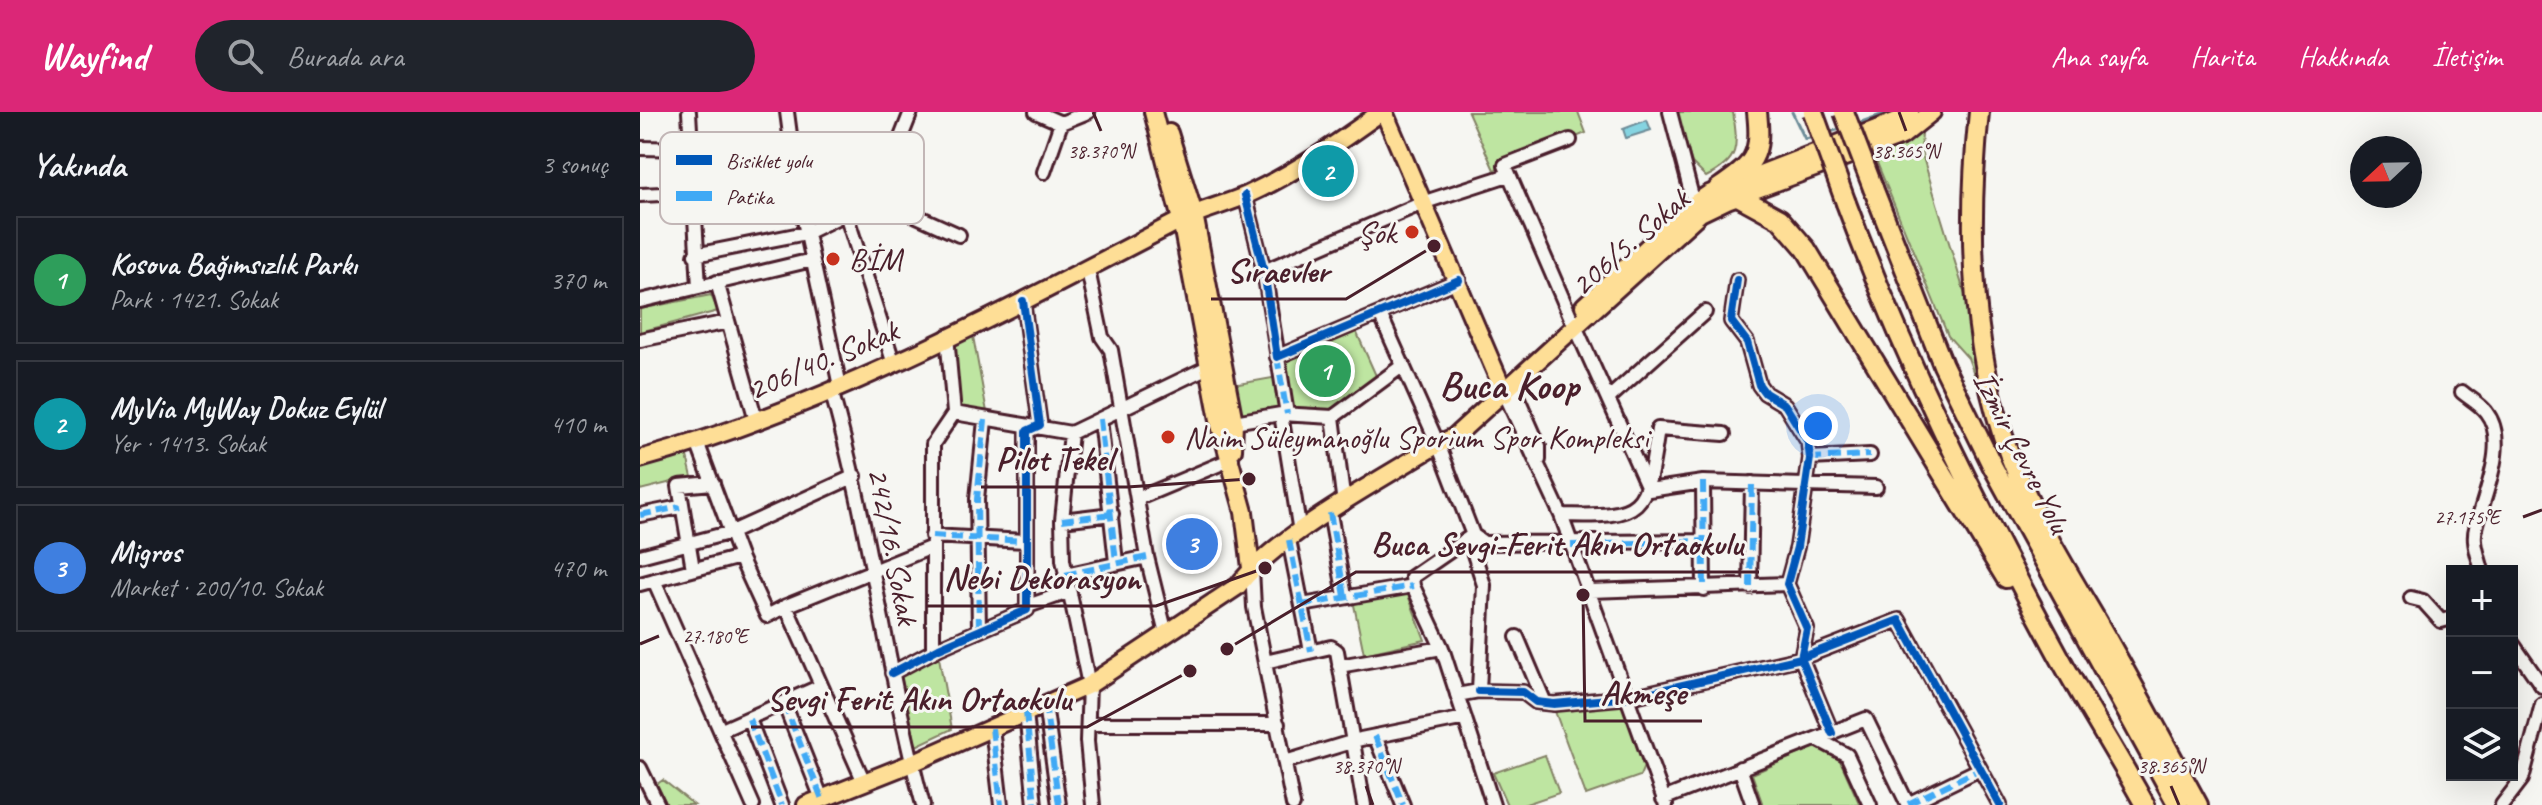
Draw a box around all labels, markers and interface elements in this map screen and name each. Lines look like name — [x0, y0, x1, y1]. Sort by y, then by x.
search box — [195, 20, 755, 92]
text: Wayfind — [40, 33, 147, 80]
icon: search — [223, 34, 267, 78]
text: Burada ara — [287, 37, 404, 75]
text: Ana sayfa — [2051, 39, 2146, 74]
text: Harita — [2190, 39, 2254, 74]
text: Hakkında — [2298, 39, 2388, 74]
text: İletişim — [2432, 39, 2502, 74]
legend — [660, 132, 924, 224]
north arrow — [2350, 136, 2422, 208]
text: 38.370°N — [1068, 139, 1137, 164]
text: 38.365°N — [1873, 139, 1942, 164]
pin: 2 — [1302, 141, 1354, 201]
text: Yakında — [32, 143, 125, 186]
text: Bisiklet yolu — [726, 147, 814, 175]
text: 3 sonuç — [541, 148, 608, 181]
street label: 206/5. Sokak — [1562, 177, 1700, 305]
text: Patika — [726, 183, 775, 211]
place label: Şok — [1357, 212, 1398, 253]
marker: Şok — [1403, 223, 1421, 241]
place label: BİM — [849, 239, 904, 280]
callout: Sıraevler — [1211, 241, 1346, 299]
text: Kosova Bağımsızlık Parkı — [110, 245, 357, 283]
text: Sıraevler — [1227, 249, 1333, 292]
marker: BİM — [824, 250, 842, 268]
text: 1 — [54, 264, 66, 297]
text: 370 m — [550, 264, 606, 297]
text: Park · 1421. Sokak — [110, 283, 278, 316]
street label: 206/40. Sokak — [742, 309, 906, 410]
pin: 1 — [1299, 341, 1351, 401]
district label: Buca Koop — [1439, 360, 1582, 410]
street label: İzmir Çevre Yolu — [1964, 364, 2081, 542]
text: MyVia MyWay Dokuz Eylül — [110, 389, 381, 427]
your location — [1798, 406, 1838, 446]
text: 2 — [54, 408, 66, 441]
text: 410 m — [550, 408, 606, 441]
place label: Naim Süleymanoğlu Sporium Spor Kompleksi — [1184, 417, 1652, 458]
text: Yer · 1413. Sokak — [110, 427, 266, 460]
marker: Naim Süleymanoğlu Sporium Spor Kompleksi — [1159, 428, 1177, 446]
callout: Pilot Tekel — [981, 429, 1127, 487]
text: Pilot Tekel — [996, 437, 1119, 480]
street label: 242/16. Sokak — [858, 464, 929, 630]
text: 27.175°E — [2434, 505, 2502, 530]
pin: 3 — [1166, 514, 1218, 574]
callout: Buca Sevgi-Ferit Akın Ortaokulu — [1356, 514, 1759, 572]
text: Buca Sevgi-Ferit Akın Ortaokulu — [1371, 522, 1745, 565]
text: Migros — [110, 533, 181, 571]
callout: Nebi Dekorasyon — [927, 548, 1156, 606]
text: 3 — [54, 552, 66, 585]
text: 470 m — [550, 552, 606, 585]
text: Nebi Dekorasyon — [944, 556, 1143, 599]
map controls — [2446, 565, 2518, 781]
button: + — [2446, 565, 2518, 637]
text: Market · 200/10. Sokak — [110, 571, 323, 604]
text: 27.180°E — [682, 624, 750, 649]
button: − — [2446, 637, 2518, 709]
callout: Akmeşe — [1585, 663, 1702, 721]
callout: Sevgi Ferit Akın Ortaokulu — [751, 669, 1087, 727]
text: Akmeşe — [1600, 671, 1689, 714]
text: Sevgi Ferit Akın Ortaokulu — [767, 677, 1074, 720]
button: layers — [2446, 709, 2518, 781]
text: 38.370°N — [1333, 754, 1402, 779]
text: 38.365°N — [2138, 754, 2207, 779]

